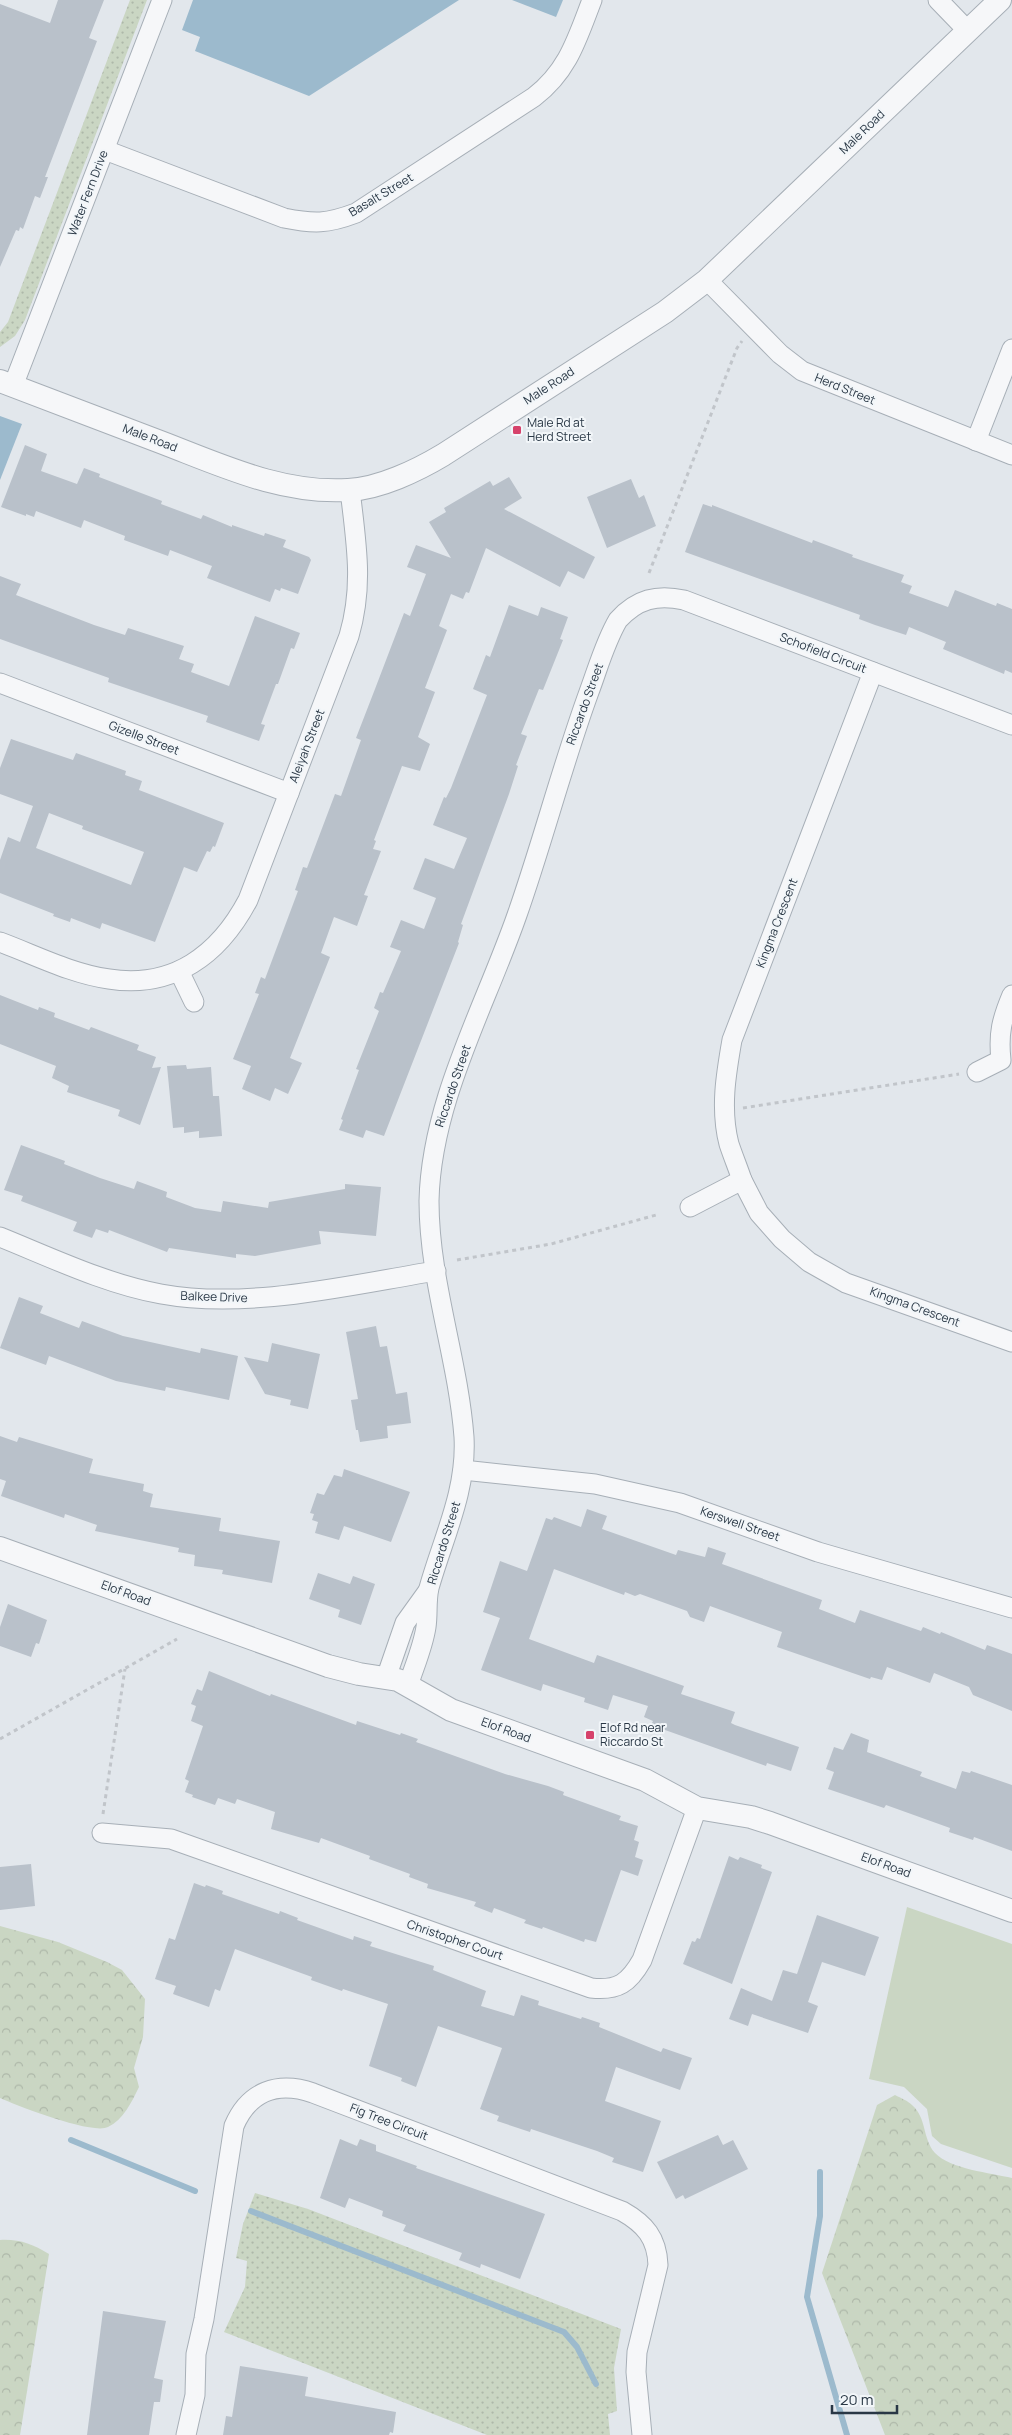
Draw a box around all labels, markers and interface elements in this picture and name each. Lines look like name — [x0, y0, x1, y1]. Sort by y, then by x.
street label: Male Road — [835, 106, 888, 158]
street label: Water Fern Drive — [63, 148, 112, 238]
street label: Basalt Street — [345, 169, 416, 220]
street label: Male Road — [520, 363, 577, 408]
street label: Herd Street — [812, 369, 878, 409]
place label: Male Rd at Herd Street — [527, 414, 591, 445]
street label: Male Road — [120, 419, 180, 456]
marker: Male Rd at Herd Street — [511, 424, 523, 436]
street label: Schofield Circuit — [777, 628, 869, 677]
street label: Riccardo Street — [562, 660, 607, 747]
street label: Aleiyah Street — [285, 706, 328, 785]
street label: Gizelle Street — [106, 716, 182, 759]
street label: Kingma Crescent — [752, 875, 802, 970]
street label: Riccardo Street — [430, 1042, 475, 1129]
street label: Kingma Crescent — [868, 1282, 963, 1331]
street label: Balkee Drive — [180, 1287, 248, 1306]
street label: Riccardo Street — [423, 1499, 464, 1587]
street label: Kerswell Street — [698, 1502, 782, 1545]
street label: Elof Road — [99, 1576, 153, 1609]
street label: Elof Road — [479, 1713, 533, 1746]
place label: Elof Rd near Riccardo St — [600, 1719, 666, 1750]
marker: Elof Rd near Riccardo St — [584, 1729, 596, 1741]
street label: Elof Road — [859, 1848, 913, 1881]
street label: Christopher Court — [405, 1915, 506, 1964]
street label: Fig Tree Circuit — [348, 2099, 431, 2144]
scale bar — [832, 2382, 897, 2414]
text: 20 m — [840, 2389, 873, 2410]

